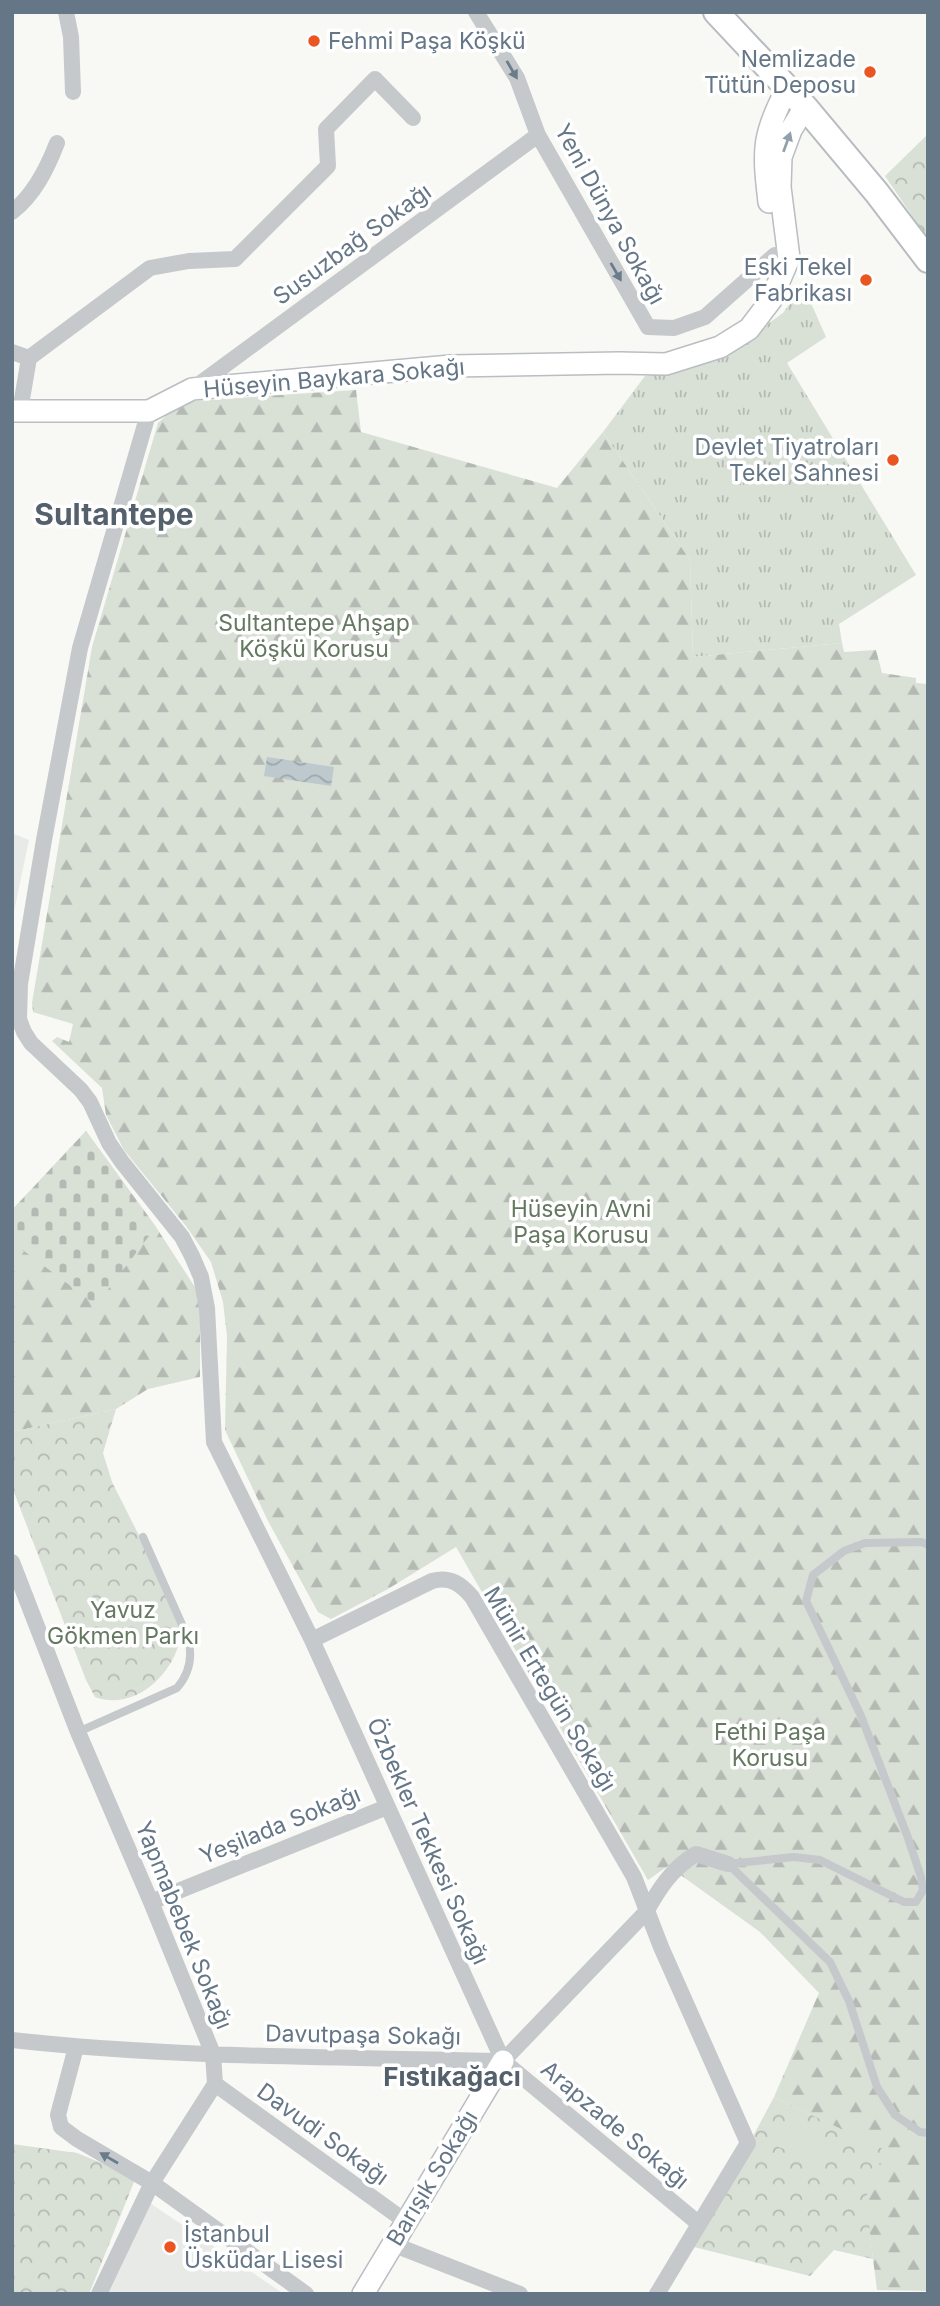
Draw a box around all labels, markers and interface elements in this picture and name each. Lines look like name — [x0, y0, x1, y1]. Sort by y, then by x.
place label: Fehmi Paşa Köşkü — [328, 27, 526, 55]
marker: Fehmi Paşa Köşkü — [306, 33, 322, 49]
place label: Nemlizade Tütün Deposu — [704, 45, 856, 99]
one-way arrow — [506, 60, 518, 80]
marker: Nemlizade Tütün Deposu — [862, 64, 878, 80]
street label: Yeni Dünya Sokağı — [549, 119, 671, 309]
one-way arrow — [781, 132, 792, 153]
street label: Susuzbağ Sokağı — [268, 177, 436, 311]
place label: Eski Tekel Fabrikası — [744, 253, 852, 307]
one-way arrow — [610, 262, 622, 281]
marker: Eski Tekel Fabrikası — [858, 272, 874, 288]
street label: Hüseyin Baykara Sokağı — [202, 353, 466, 403]
place label: Devlet Tiyatroları Tekel Sahnesi — [695, 433, 879, 487]
marker: Devlet Tiyatroları Tekel Sahnesi — [885, 452, 901, 468]
district label: Sultantepe — [34, 496, 194, 532]
park label: Sultantepe Ahşap Köşkü Korusu — [218, 609, 410, 663]
park label: Hüseyin Avni Paşa Korusu — [511, 1195, 651, 1249]
street label: Münir Ertegün Sokağı — [478, 1582, 622, 1796]
park label: Yavuz Gökmen Parkı — [47, 1596, 199, 1650]
street label: Özbekler Tekkesi Sokağı — [361, 1713, 495, 1969]
park label: Fethi Paşa Korusu — [714, 1718, 826, 1772]
street label: Yeşilada Sokağı — [196, 1780, 364, 1870]
street label: Yapmabebek Sokağı — [129, 1817, 239, 2033]
street label: Davutpaşa Sokağı — [265, 2019, 461, 2051]
street label: Arapzade Sokağı — [535, 2055, 695, 2195]
district label: Fıstıkağacı — [383, 2061, 521, 2092]
street label: Davudi Sokağı — [252, 2077, 394, 2191]
street label: Barışık Sokağı — [381, 2105, 483, 2251]
one-way arrow — [99, 2151, 118, 2164]
place label: İstanbul Üsküdar Lisesi — [184, 2220, 343, 2274]
marker: İstanbul Üsküdar Lisesi — [162, 2239, 178, 2255]

